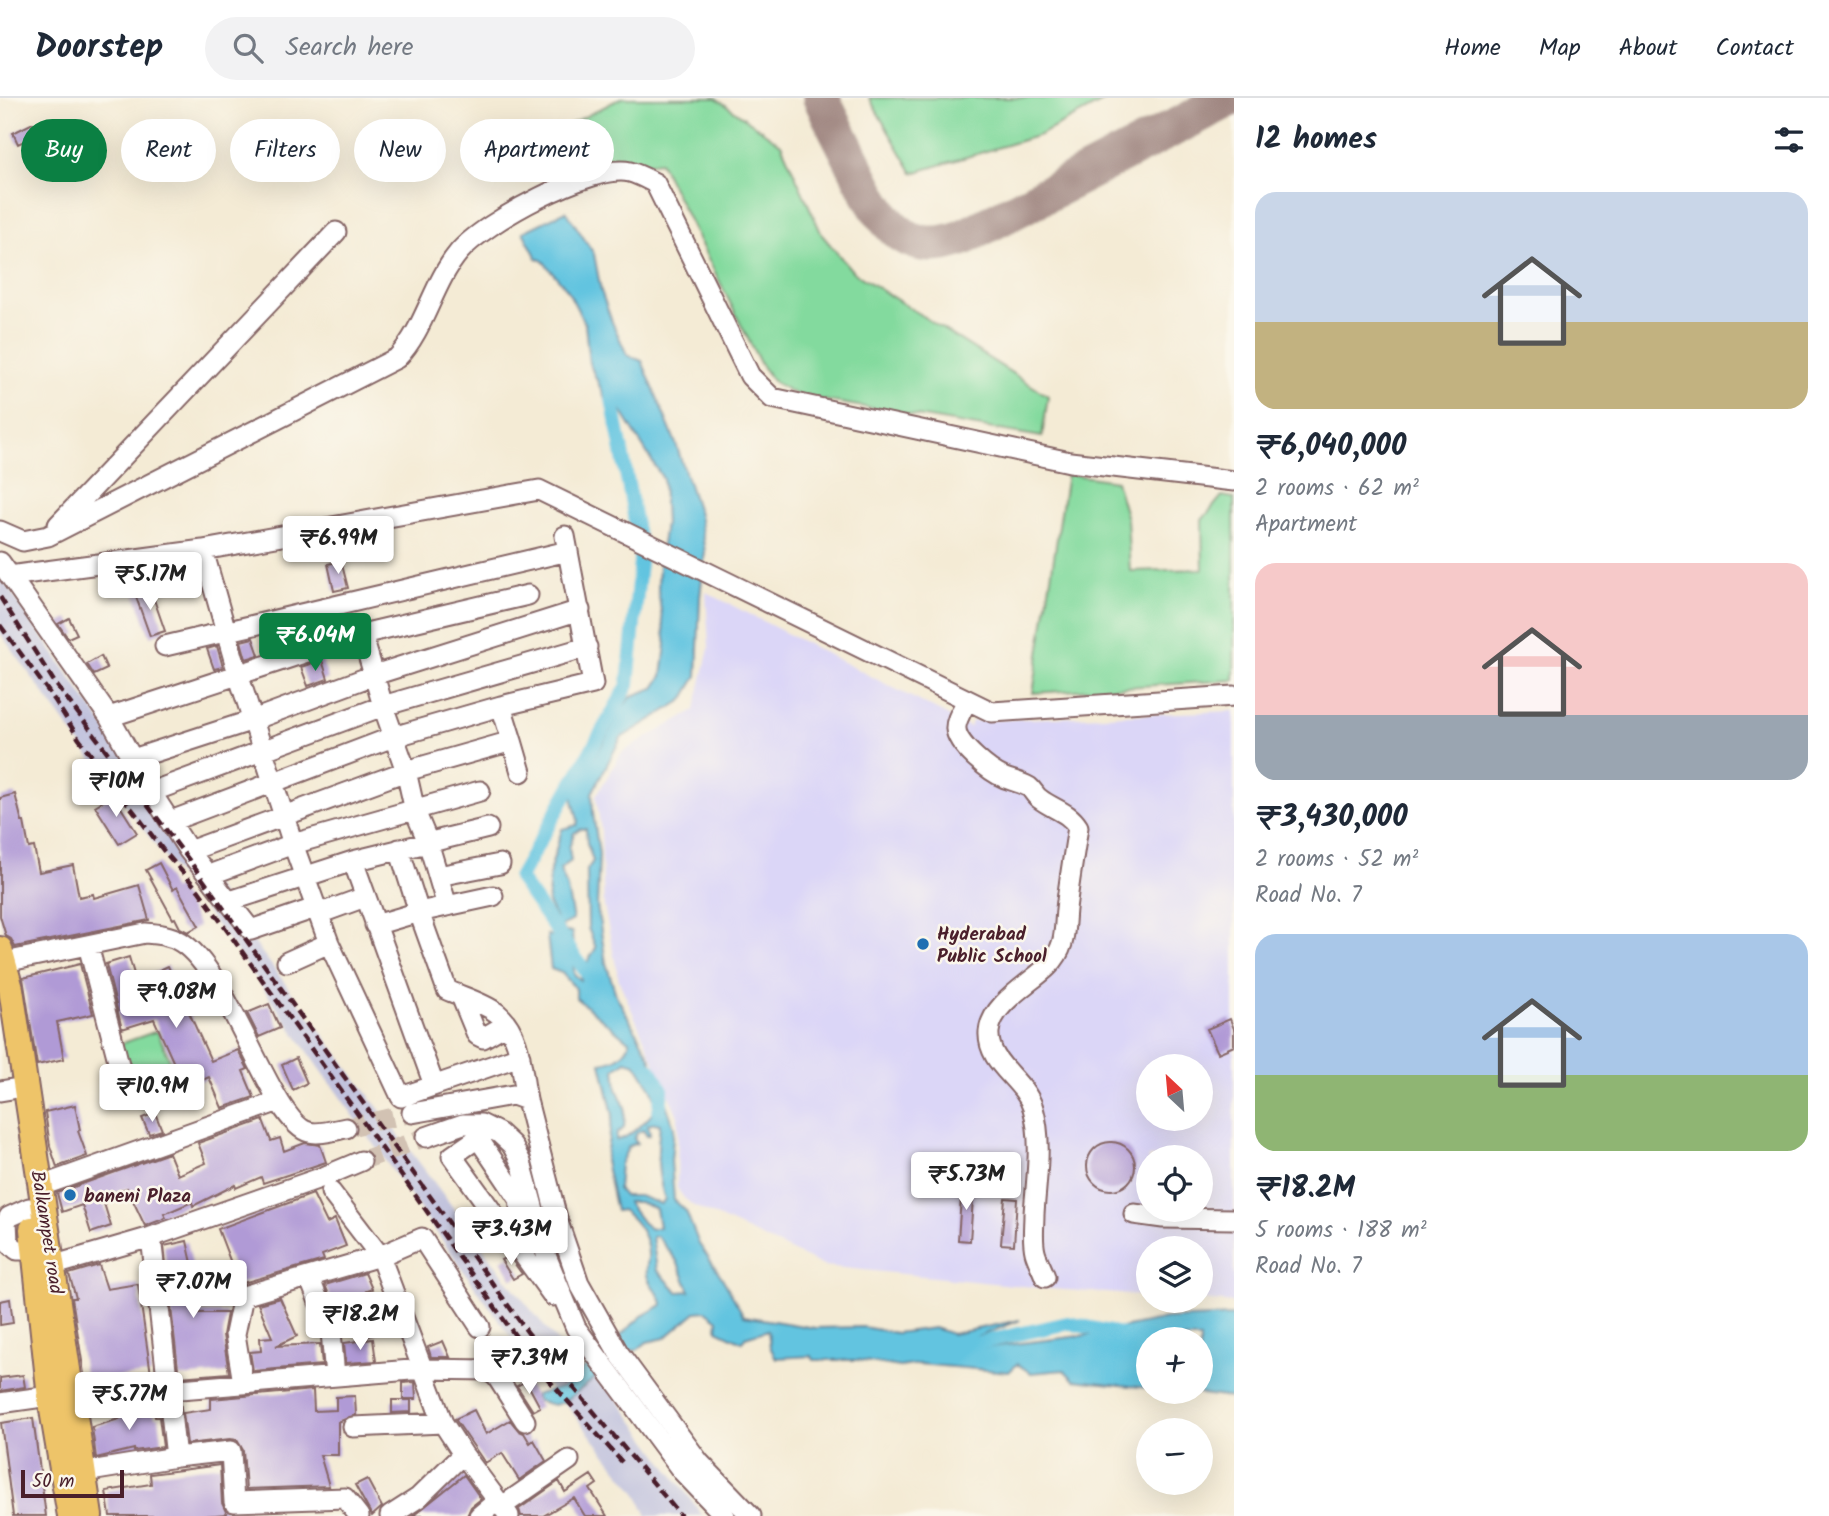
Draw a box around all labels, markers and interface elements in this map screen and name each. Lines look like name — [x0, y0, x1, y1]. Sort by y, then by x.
search box — [205, 17, 695, 80]
text: Doorstep — [35, 22, 163, 75]
text: Search here — [285, 27, 413, 69]
icon: search — [229, 29, 267, 67]
text: Home — [1444, 29, 1501, 68]
text: Map — [1539, 29, 1581, 68]
text: About — [1619, 29, 1677, 68]
text: Contact — [1715, 29, 1794, 68]
text: 12 homes — [1255, 116, 1377, 164]
chip: Buy — [21, 119, 107, 182]
chip: Rent — [121, 119, 216, 182]
chip: Filters — [230, 119, 340, 182]
chip: New — [354, 119, 446, 182]
chip: Apartment — [460, 119, 614, 182]
icon: filters — [1770, 121, 1808, 159]
icon: home — [1469, 238, 1595, 364]
text: ₹6,040,000 — [1255, 423, 1406, 471]
text: 2 rooms · 62 m² — [1255, 471, 1419, 507]
text: Apartment — [1255, 507, 1357, 543]
pin: ₹6.99M — [281, 517, 395, 576]
text: ₹6.99M — [299, 521, 377, 557]
pin: ₹5.17M — [93, 552, 207, 612]
text: ₹5.17M — [114, 557, 186, 593]
icon: home — [1469, 609, 1595, 735]
pin: ₹6.04M — [258, 614, 372, 673]
text: ₹6.04M — [275, 618, 355, 654]
pin: ₹10M — [75, 760, 157, 819]
text: ₹10M — [88, 764, 144, 800]
text: ₹3,430,000 — [1255, 794, 1408, 842]
text: 2 rooms · 52 m² — [1255, 842, 1418, 878]
text: Road No. 7 — [1255, 878, 1362, 914]
place label: Hyderabad Public School — [937, 920, 1048, 972]
marker: Hyderabad Public School — [915, 936, 931, 952]
pin: ₹9.08M — [119, 970, 233, 1030]
text: ₹9.08M — [136, 975, 216, 1011]
icon: home — [1469, 980, 1595, 1106]
north arrow — [1136, 1054, 1213, 1130]
map controls — [1136, 1054, 1213, 1495]
pin: ₹10.9M — [95, 1065, 209, 1124]
text: ₹10.9M — [115, 1069, 189, 1105]
button: locate — [1136, 1145, 1213, 1222]
pin: ₹5.73M — [909, 1152, 1023, 1212]
text: ₹5.73M — [927, 1157, 1005, 1193]
text: ₹18.2M — [1255, 1165, 1355, 1213]
street label: Balkampet road — [21, 1168, 71, 1297]
place label: baneni Plaza — [84, 1182, 191, 1212]
marker: baneni Plaza — [62, 1187, 78, 1203]
pin: ₹3.43M — [454, 1208, 568, 1267]
text: ₹3.43M — [471, 1212, 551, 1248]
text: 5 rooms · 188 m² — [1255, 1213, 1427, 1249]
button: layers — [1136, 1236, 1213, 1313]
text: Road No. 7 — [1255, 1249, 1362, 1285]
pin: ₹7.07M — [136, 1260, 250, 1320]
text: ₹7.07M — [155, 1265, 231, 1301]
pin: ₹18.2M — [303, 1292, 417, 1352]
text: ₹18.2M — [322, 1297, 398, 1333]
button: + — [1136, 1327, 1213, 1404]
pin: ₹7.39M — [472, 1336, 586, 1396]
text: ₹7.39M — [490, 1341, 568, 1377]
pin: ₹5.77M — [72, 1372, 186, 1432]
text: ₹5.77M — [91, 1377, 167, 1413]
button: − — [1136, 1418, 1213, 1495]
scale bar — [21, 1467, 124, 1499]
text: 50 m — [32, 1467, 74, 1497]

